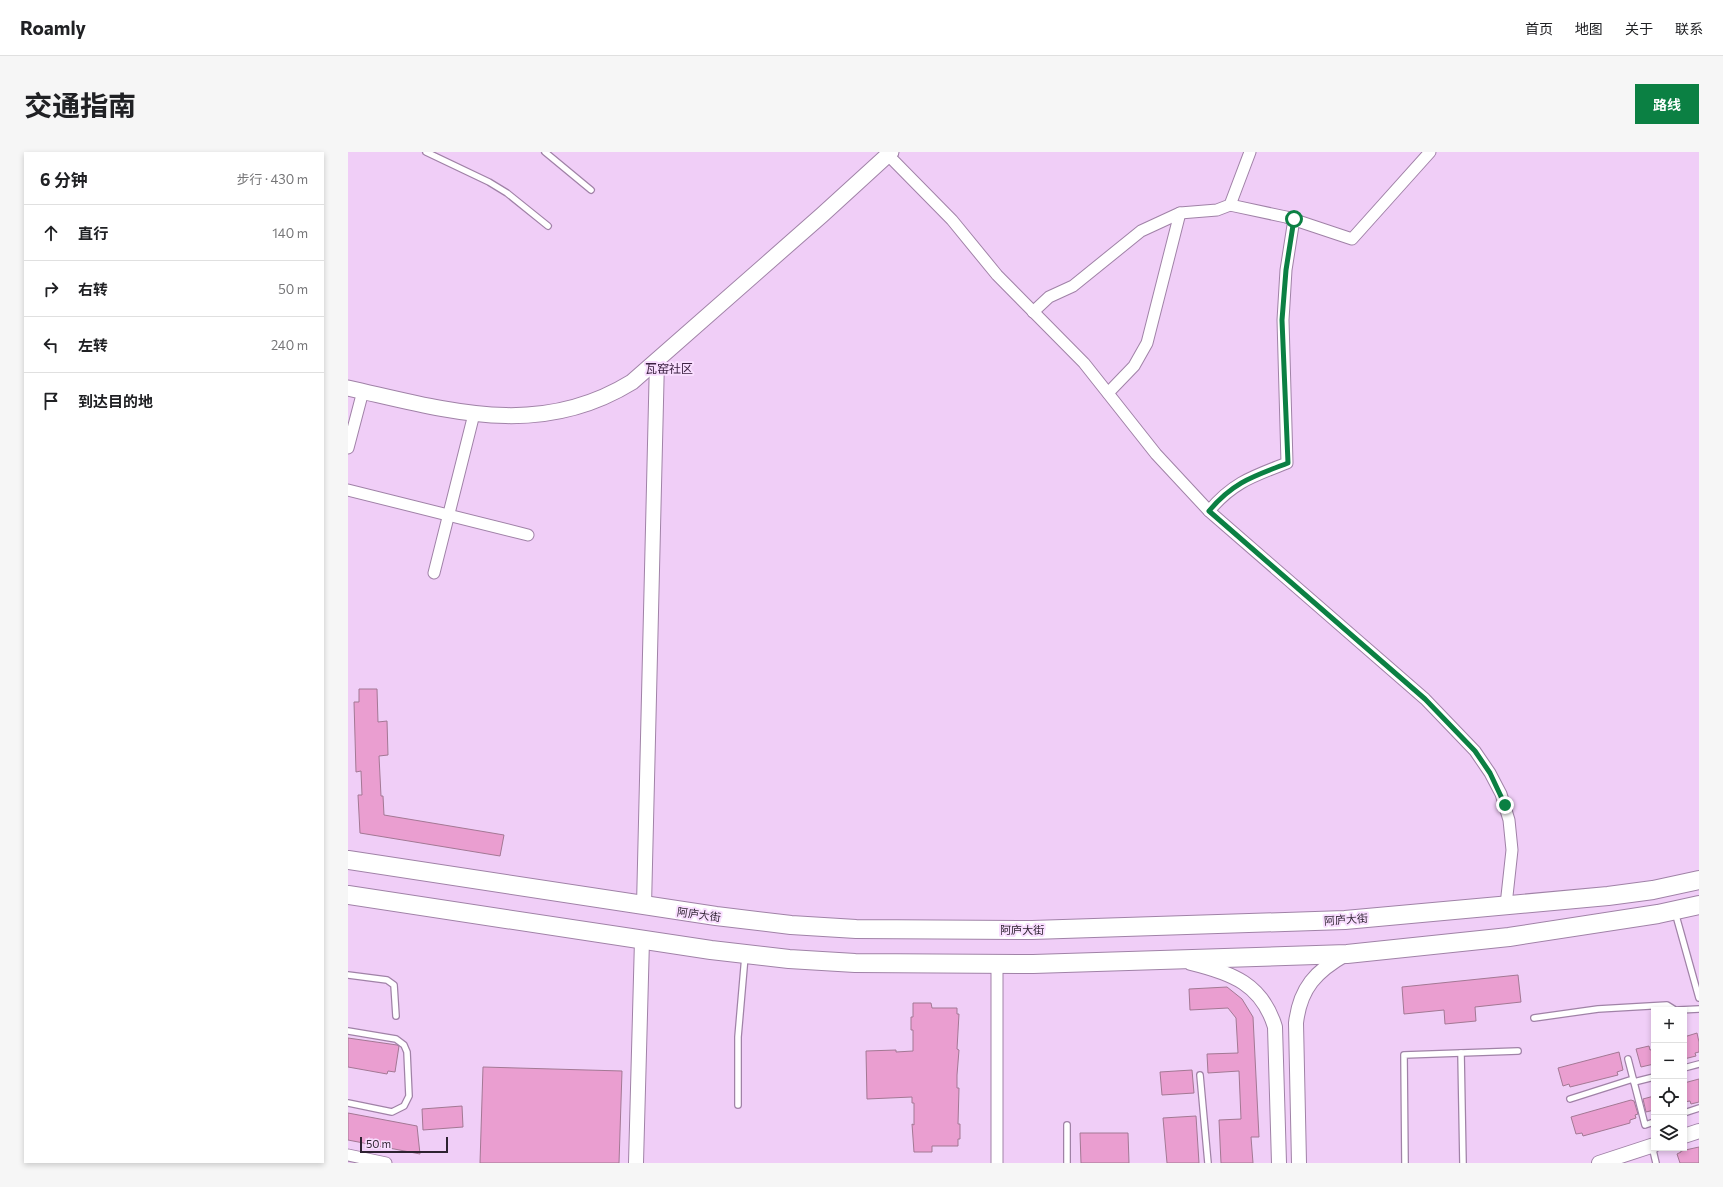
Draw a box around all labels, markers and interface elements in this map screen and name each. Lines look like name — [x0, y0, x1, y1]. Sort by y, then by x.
text: Roamly — [20, 16, 86, 39]
text: 首页 — [1525, 20, 1553, 37]
text: 地图 — [1575, 20, 1603, 37]
text: 关于 — [1625, 20, 1653, 37]
text: 联系 — [1675, 20, 1703, 37]
button: 路线 — [1635, 84, 1699, 124]
text: 交通指南 — [24, 88, 136, 122]
text: 6 分钟 — [40, 169, 88, 190]
text: 步行 · 430 m — [236, 171, 308, 187]
route start — [1285, 210, 1303, 228]
icon: ahead — [40, 222, 62, 244]
text: 直行 — [78, 224, 108, 242]
text: 140 m — [272, 225, 308, 241]
icon: right — [40, 278, 62, 300]
text: 右转 — [78, 280, 108, 298]
text: 50 m — [278, 281, 308, 297]
icon: left — [40, 334, 62, 356]
text: 左转 — [78, 336, 108, 354]
text: 240 m — [271, 337, 308, 353]
district label: 瓦窑社区 — [645, 361, 693, 375]
icon: arrive — [40, 390, 62, 412]
text: 到达目的地 — [78, 392, 153, 410]
route end — [1496, 796, 1514, 814]
street label: 阿庐大街 — [676, 905, 722, 923]
street label: 阿庐大街 — [1324, 911, 1368, 927]
street label: 阿庐大街 — [1000, 923, 1044, 936]
map controls — [1651, 1007, 1687, 1151]
button: + — [1651, 1007, 1687, 1043]
button: − — [1651, 1043, 1687, 1079]
button: locate — [1651, 1079, 1687, 1115]
button: layers — [1651, 1115, 1687, 1151]
scale bar — [360, 1135, 448, 1154]
text: 50 m — [366, 1137, 391, 1150]

